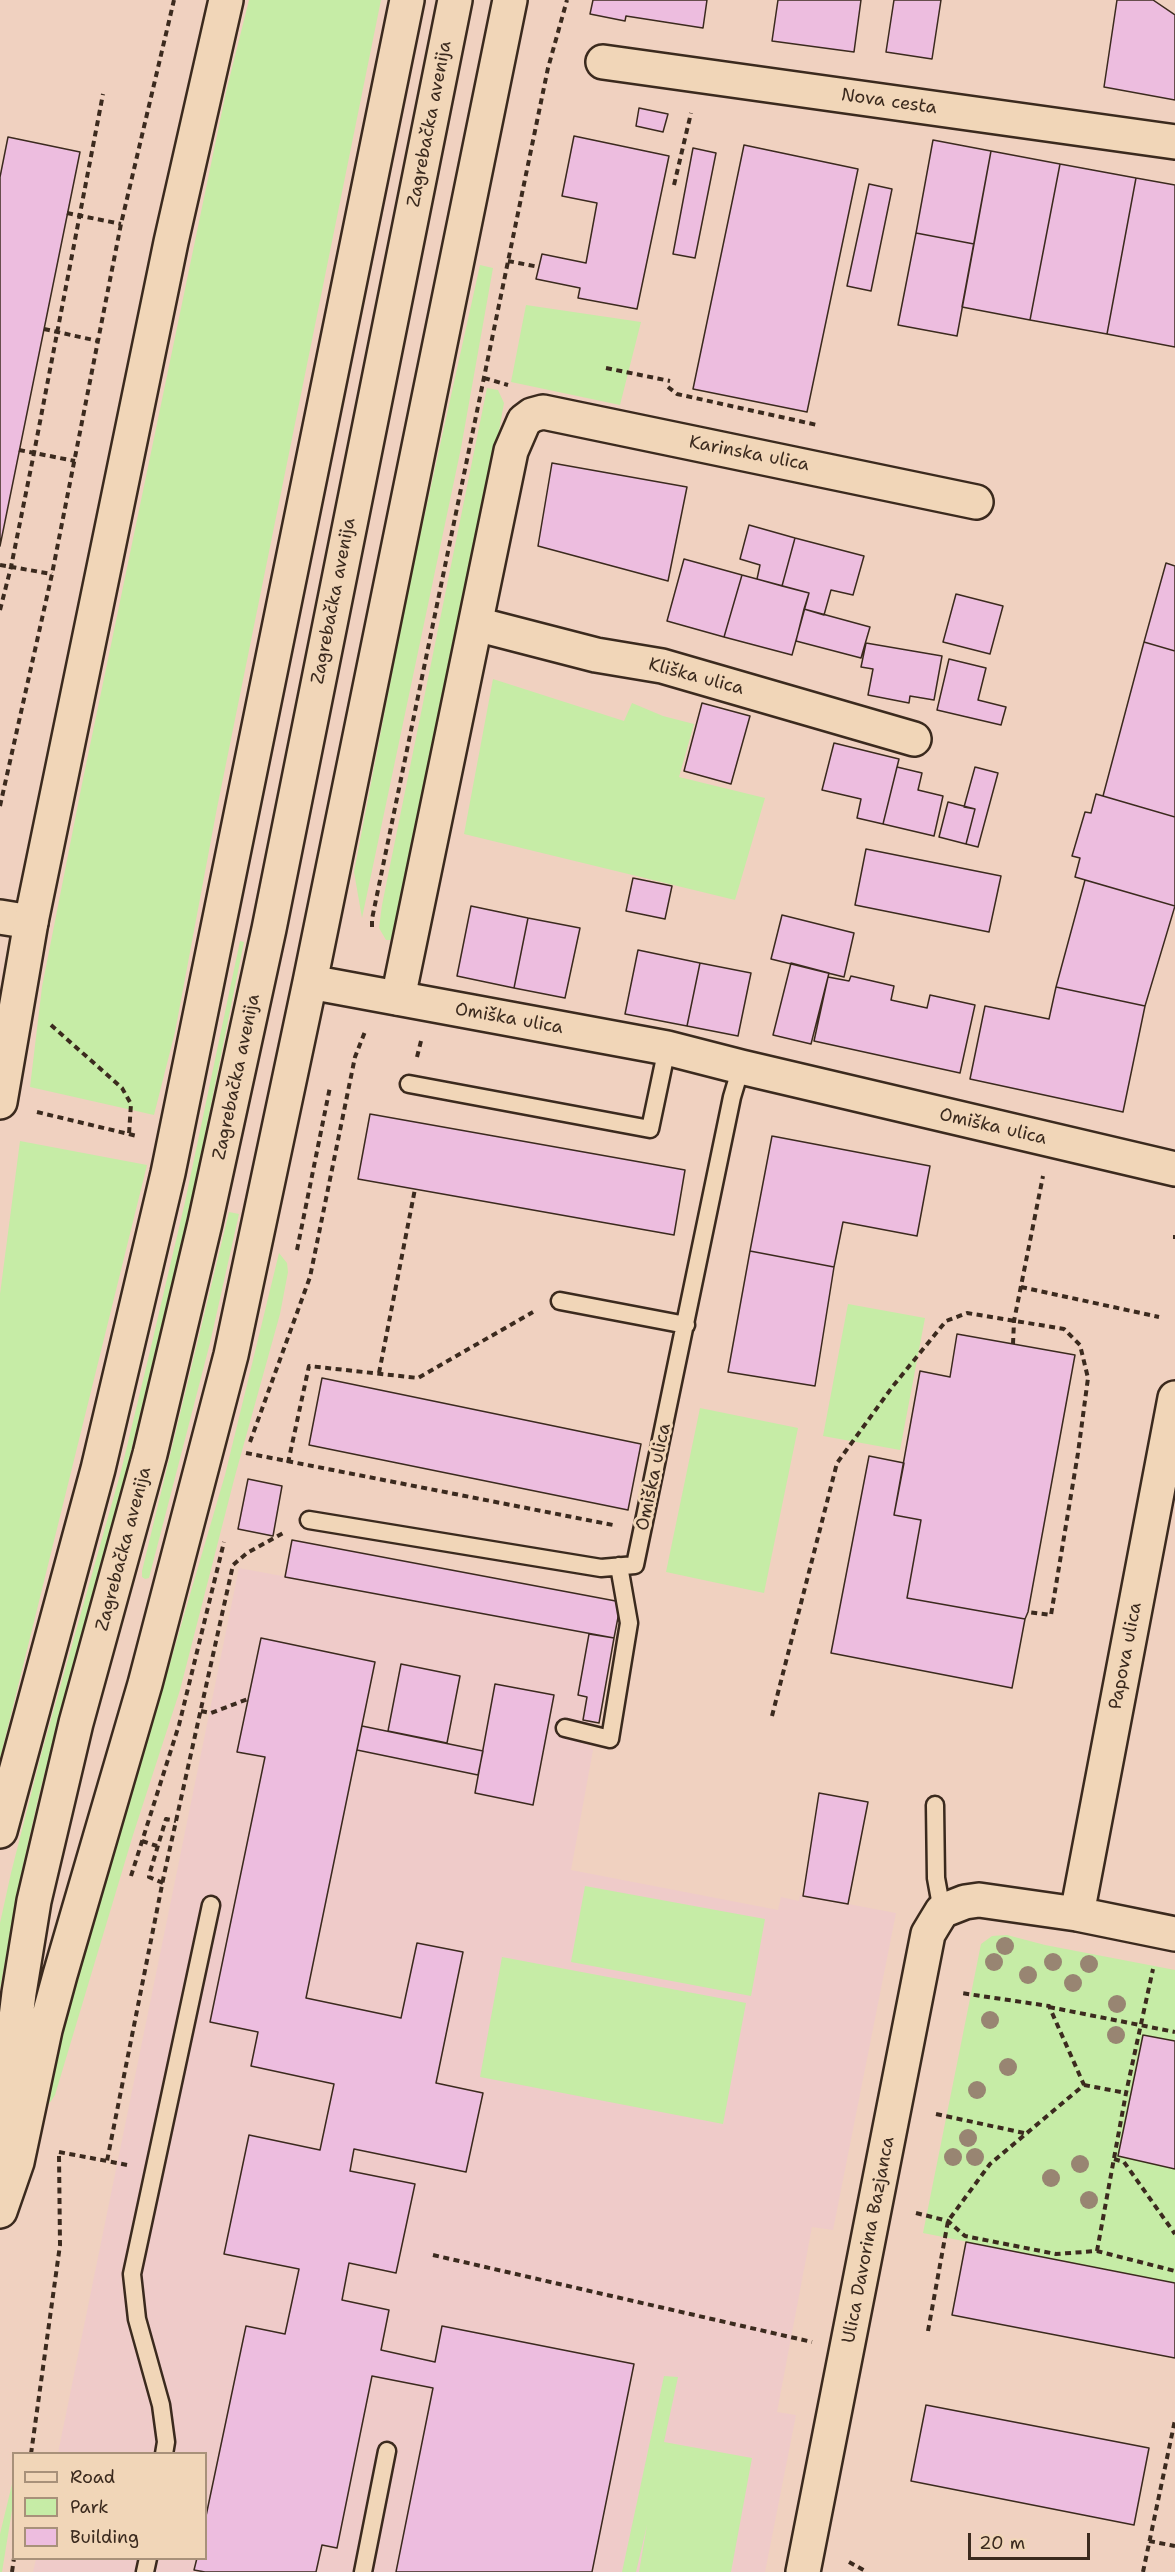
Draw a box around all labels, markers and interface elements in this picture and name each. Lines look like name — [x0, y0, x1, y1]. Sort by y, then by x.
street label: Zagrebačka avenija — [403, 39, 457, 209]
street label: Nova cesta — [840, 85, 938, 119]
street label: Karinska ulica — [687, 432, 811, 476]
street label: Zagrebačka avenija — [307, 516, 361, 686]
street label: Kliška ulica — [646, 654, 746, 700]
street label: Zagrebačka avenija — [209, 992, 265, 1162]
street label: Omiška ulica — [453, 999, 565, 1039]
street label: Omiška ulica — [937, 1104, 1049, 1150]
street label: Omiška ulica — [632, 1421, 676, 1533]
street label: Zagrebačka avenija — [92, 1465, 156, 1633]
street label: Papova ulica — [1105, 1601, 1147, 1711]
street label: Ulica Davorina Bazjanca — [838, 2135, 900, 2345]
legend — [12, 2452, 207, 2560]
text: Road — [70, 2465, 115, 2489]
text: Park — [70, 2495, 109, 2519]
scale bar — [971, 2521, 1092, 2559]
text: Building — [70, 2525, 139, 2549]
text: 20 m — [979, 2531, 1025, 2555]

